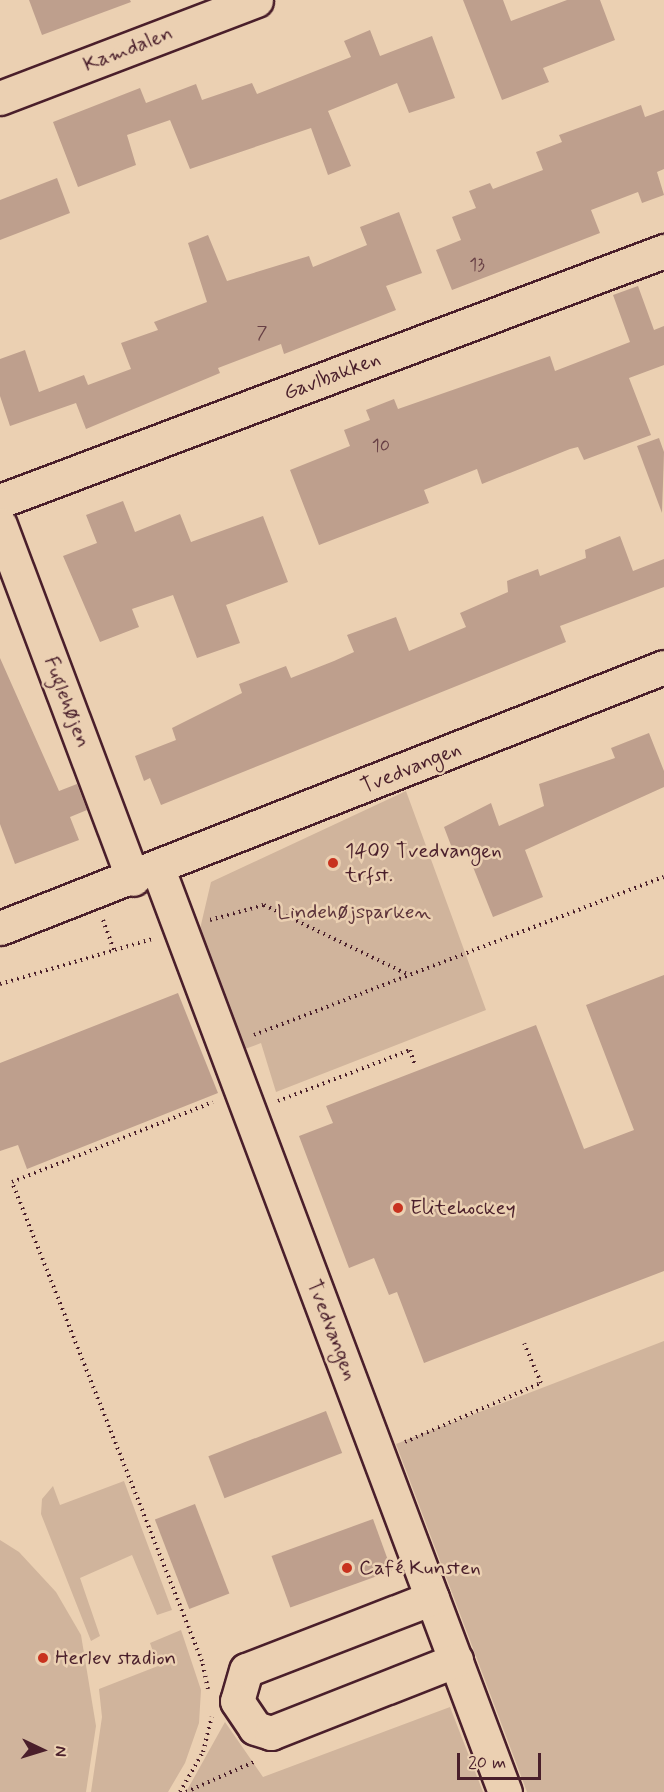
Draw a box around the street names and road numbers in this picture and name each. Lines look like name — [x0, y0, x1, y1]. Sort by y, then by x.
street label: Kamdalen — [80, 20, 176, 78]
street label: Gavlbakken — [280, 346, 384, 406]
street label: Fuglehøjen — [38, 653, 96, 751]
street label: Tvedvangen — [357, 736, 465, 800]
street label: Tvedvangen — [301, 1276, 363, 1384]

